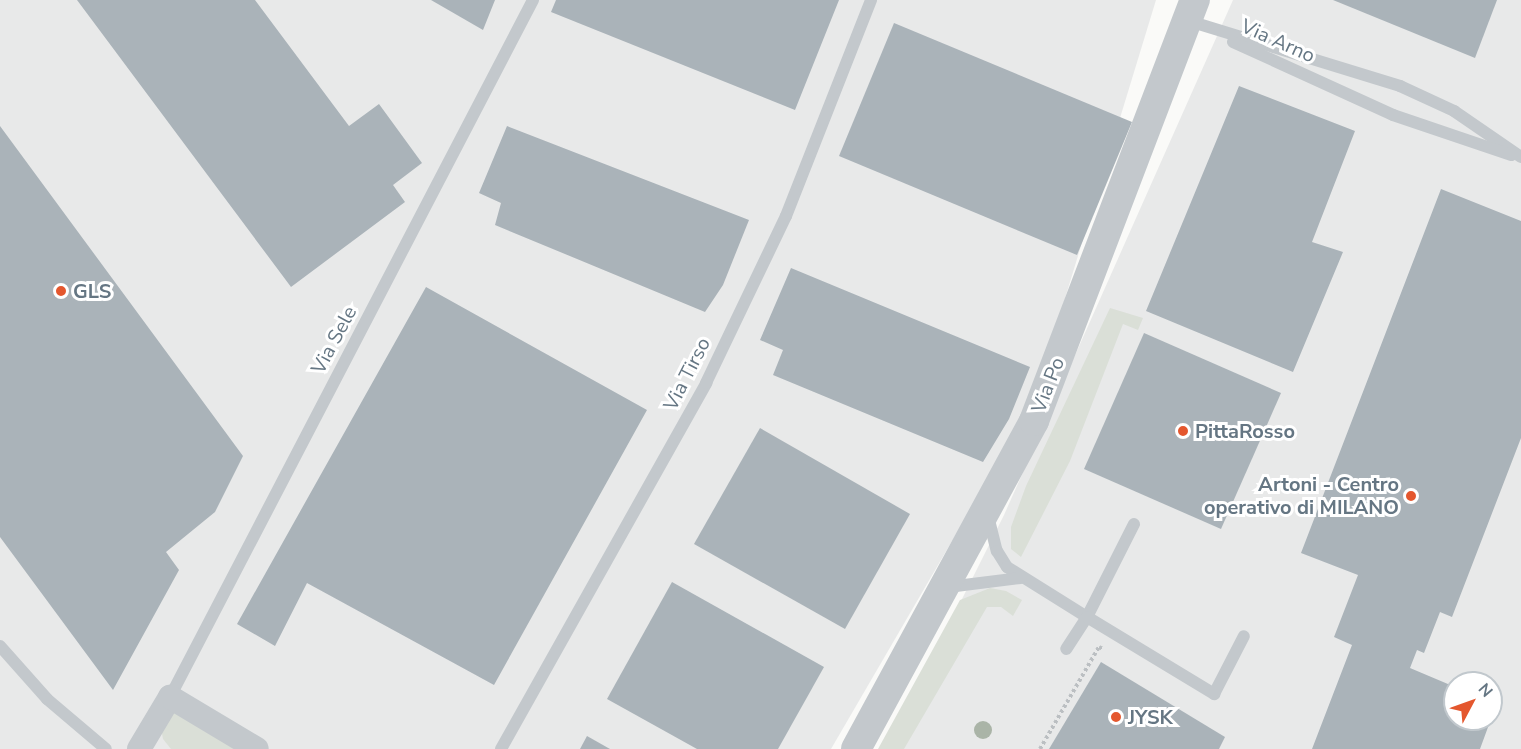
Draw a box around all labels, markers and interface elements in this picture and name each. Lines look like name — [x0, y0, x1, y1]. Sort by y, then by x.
street label: Via Arno — [1237, 14, 1319, 68]
place label: GLS — [73, 279, 111, 303]
marker: GLS — [54, 284, 68, 298]
street label: Via Sele — [306, 302, 362, 378]
street label: Via Tirso — [658, 334, 716, 414]
street label: Via Po — [1026, 354, 1070, 416]
place label: PittaRosso — [1195, 419, 1295, 443]
marker: PittaRosso — [1176, 424, 1190, 438]
place label: Artoni - Centro operativo di MILANO — [1204, 472, 1399, 519]
marker: Artoni - Centro operativo di MILANO — [1404, 489, 1418, 503]
north arrow — [1443, 671, 1503, 731]
text: N — [1473, 679, 1497, 702]
place label: JYSK — [1128, 705, 1173, 729]
marker: JYSK — [1109, 710, 1123, 724]

